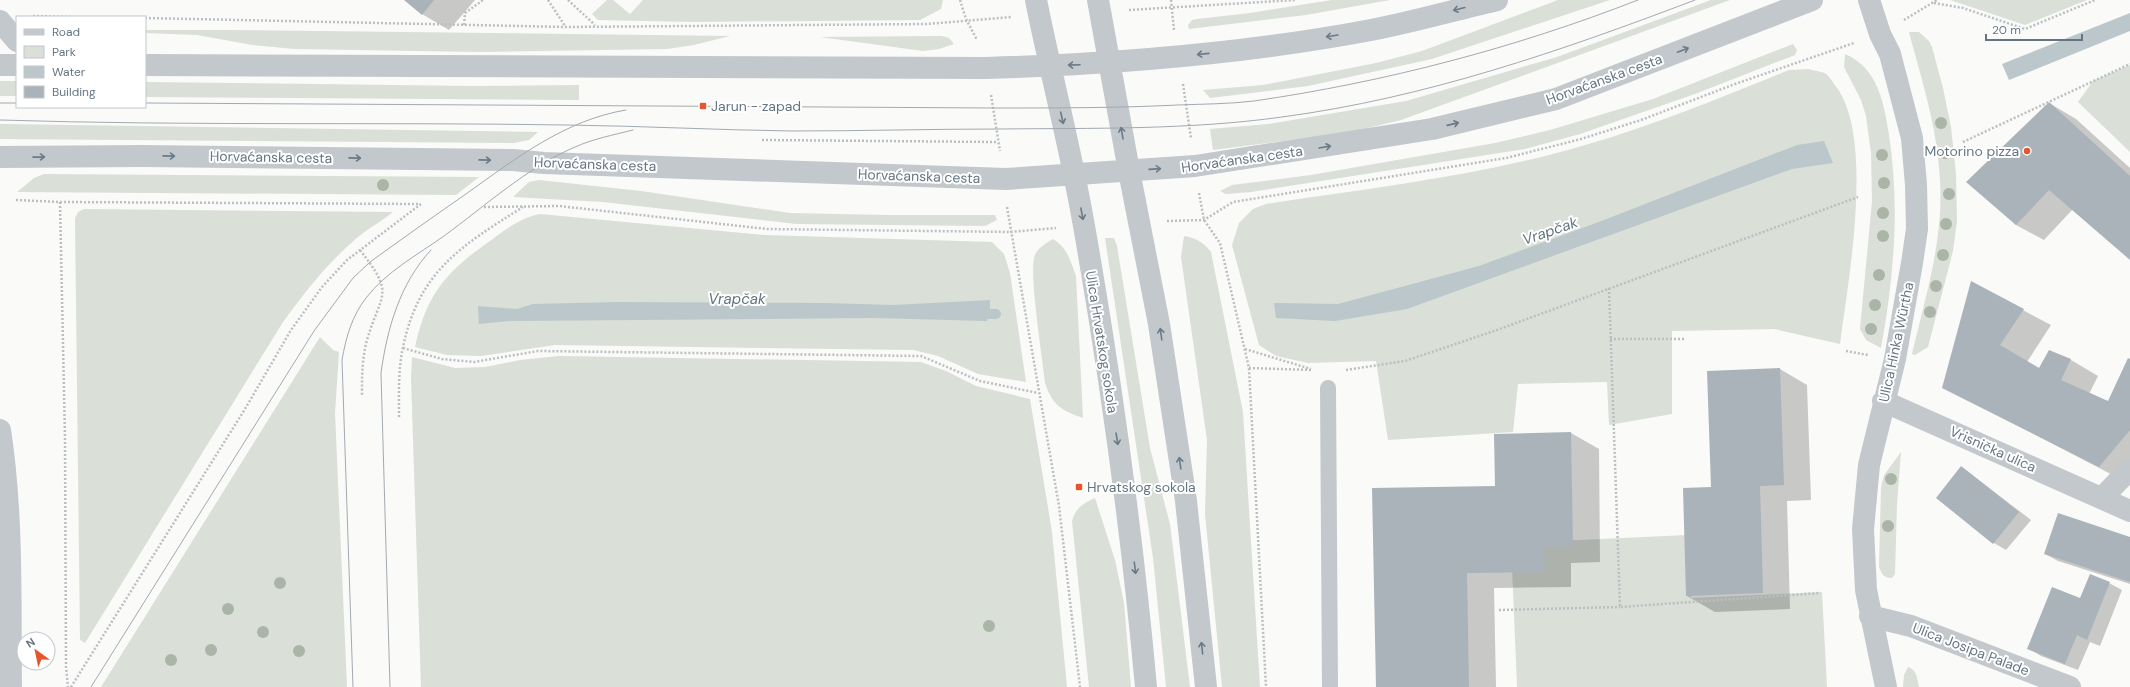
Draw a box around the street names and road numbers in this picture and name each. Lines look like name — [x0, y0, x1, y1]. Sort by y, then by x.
street label: Horvaćanska cesta — [1543, 50, 1665, 108]
street label: Horvaćanska cesta — [1180, 142, 1304, 176]
street label: Horvaćanska cesta — [210, 147, 332, 167]
street label: Horvaćanska cesta — [533, 153, 657, 175]
street label: Horvaćanska cesta — [857, 165, 981, 187]
street label: Ulica Hrvatskog sokola — [1082, 270, 1122, 414]
street label: Ulica Hinka Würtha — [1875, 280, 1917, 404]
street label: Vrisnička ulica — [1947, 422, 2039, 476]
street label: Ulica Josipa Palade — [1910, 618, 2032, 680]

